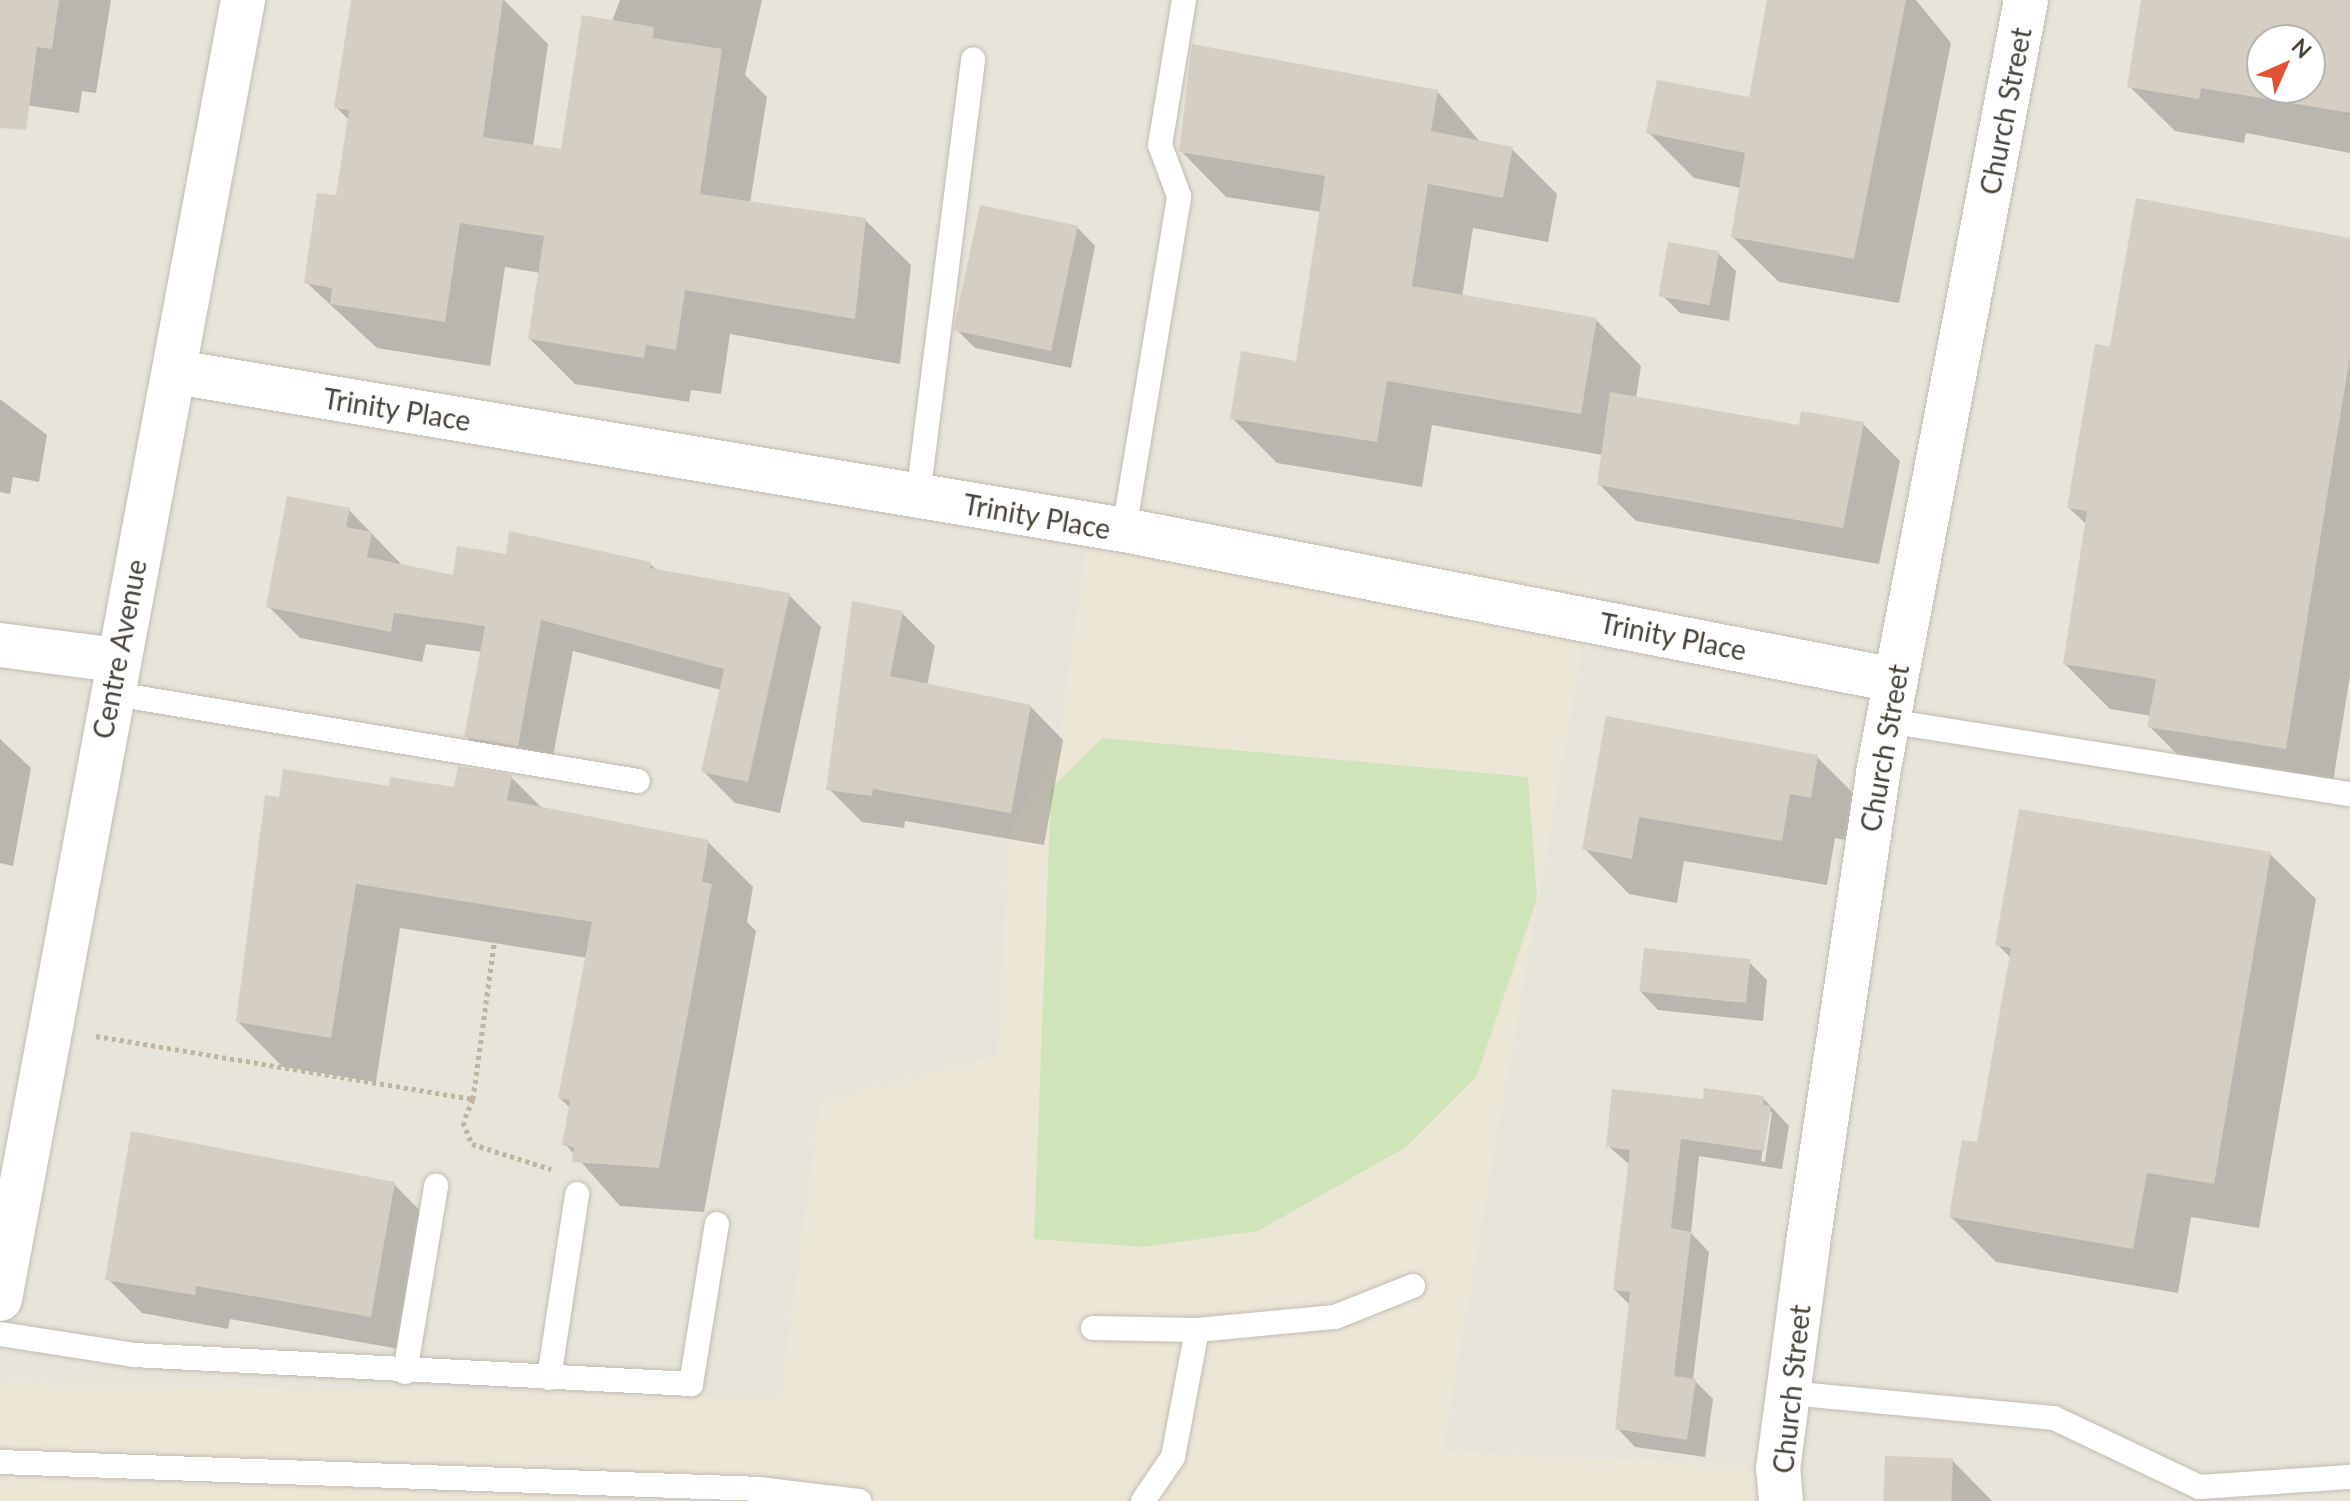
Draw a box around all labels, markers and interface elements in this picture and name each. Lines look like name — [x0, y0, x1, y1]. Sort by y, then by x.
north arrow — [2246, 24, 2326, 104]
street label: Church Street — [1972, 25, 2038, 197]
text: N — [2286, 33, 2317, 64]
street label: Trinity Place — [321, 381, 473, 437]
street label: Trinity Place — [960, 486, 1114, 546]
street label: Centre Avenue — [85, 556, 153, 742]
street label: Trinity Place — [1596, 605, 1750, 667]
street label: Church Street — [1853, 662, 1915, 834]
street label: Church Street — [1765, 1303, 1817, 1475]

